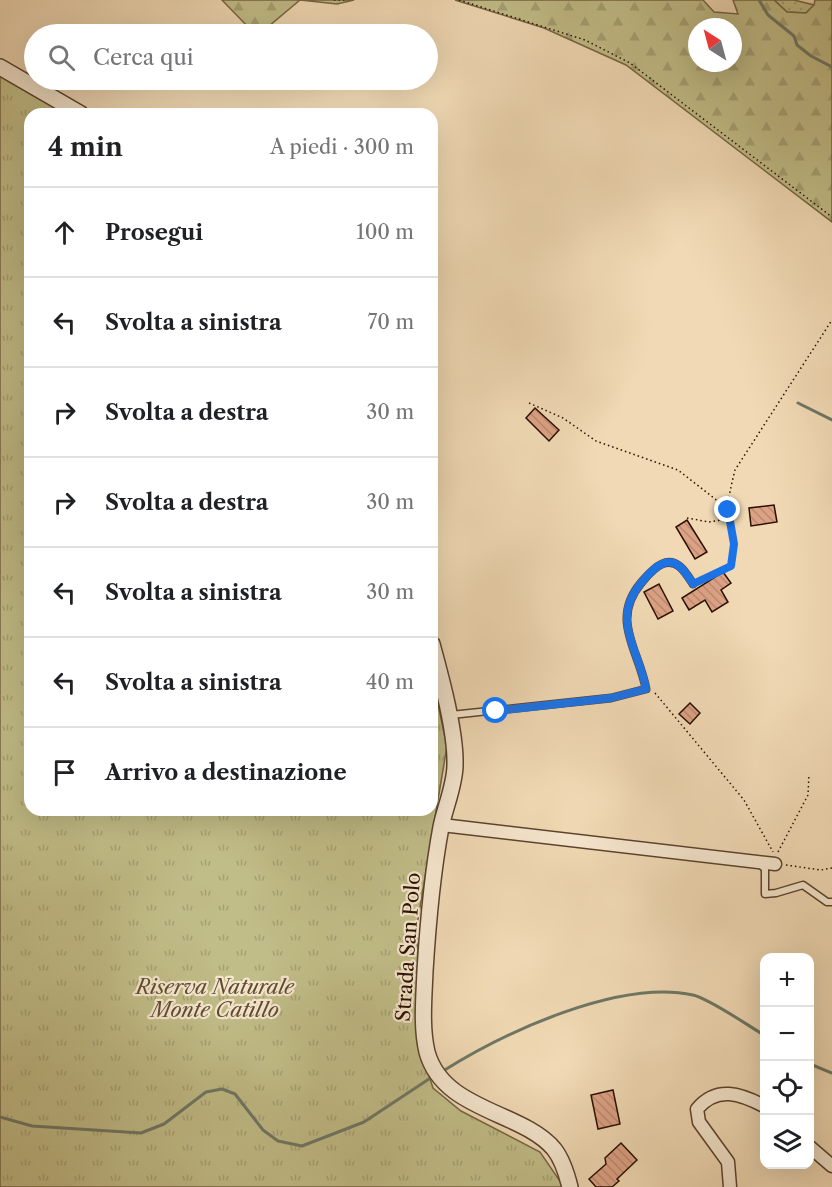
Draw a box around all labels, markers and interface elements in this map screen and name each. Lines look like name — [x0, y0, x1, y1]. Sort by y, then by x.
north arrow — [688, 18, 742, 72]
search box — [24, 24, 438, 90]
icon: search — [45, 41, 78, 74]
text: Cerca qui — [93, 44, 194, 71]
text: 4 min — [48, 131, 123, 163]
text: A piedi · 300 m — [270, 135, 414, 159]
icon: ahead — [48, 216, 81, 249]
text: Prosegui — [105, 219, 203, 246]
text: 100 m — [356, 220, 414, 244]
icon: left — [48, 306, 81, 339]
text: Svolta a sinistra — [105, 309, 282, 336]
text: 70 m — [368, 310, 414, 334]
icon: right — [48, 396, 81, 429]
text: Svolta a destra — [105, 399, 268, 426]
text: 30 m — [366, 400, 414, 424]
icon: right — [48, 486, 81, 519]
text: Svolta a destra — [105, 489, 268, 516]
text: 30 m — [366, 490, 414, 514]
route end — [714, 496, 740, 522]
icon: left — [48, 576, 81, 609]
text: Svolta a sinistra — [105, 579, 282, 606]
text: 30 m — [366, 580, 414, 604]
icon: left — [48, 666, 81, 699]
text: Svolta a sinistra — [105, 669, 282, 696]
text: 40 m — [366, 670, 414, 694]
route start — [482, 697, 508, 723]
icon: arrive — [48, 756, 81, 789]
text: Arrivo a destinazione — [105, 759, 347, 786]
street label: Strada San Polo — [391, 872, 425, 1022]
map controls — [760, 953, 814, 1169]
button: + — [760, 953, 814, 1007]
park label: Riserva Naturale Monte Catillo — [134, 975, 295, 1022]
button: − — [760, 1007, 814, 1061]
button: locate — [760, 1061, 814, 1115]
button: layers — [760, 1115, 814, 1169]

